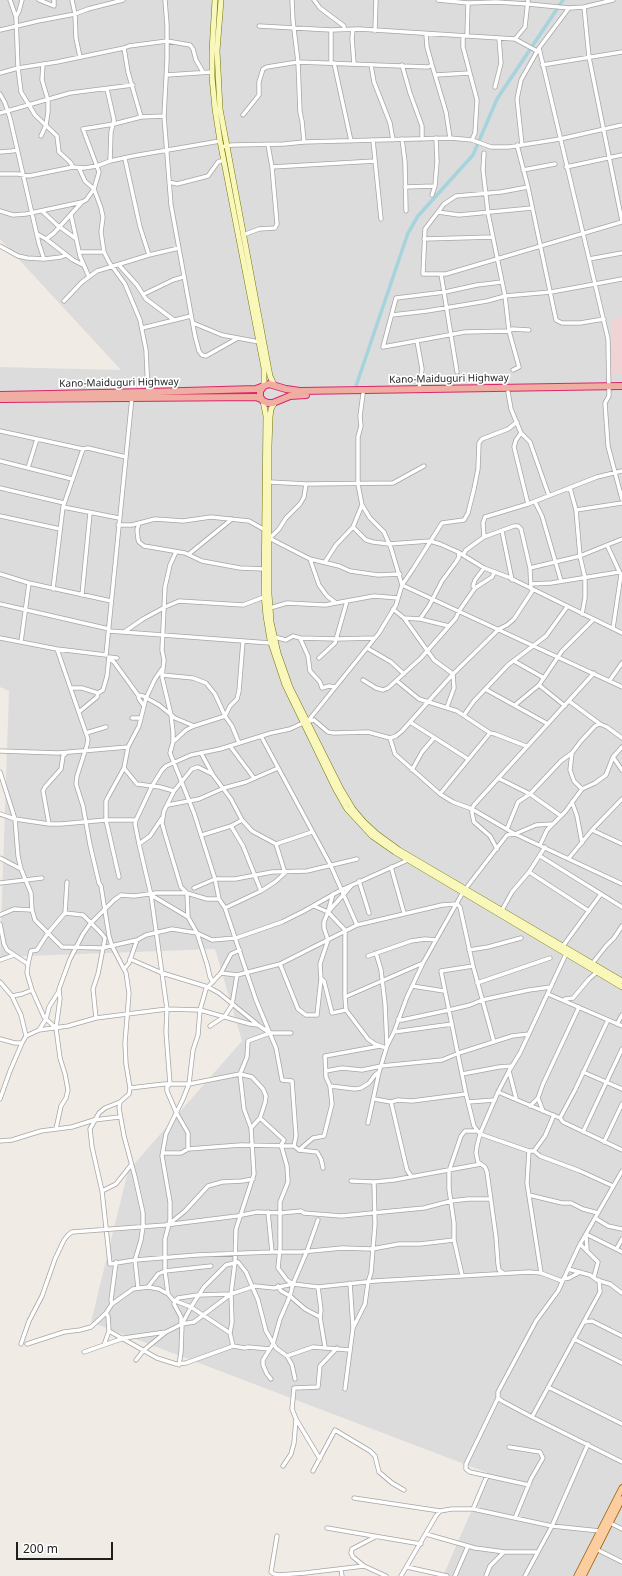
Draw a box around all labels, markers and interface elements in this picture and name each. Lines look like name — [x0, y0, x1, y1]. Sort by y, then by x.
street label: Kano-Maiduguri Highway — [389, 372, 509, 386]
street label: Kano-Maiduguri Highway — [59, 376, 179, 390]
scale bar — [18, 1534, 115, 1560]
text: 200 m — [23, 1540, 58, 1557]

